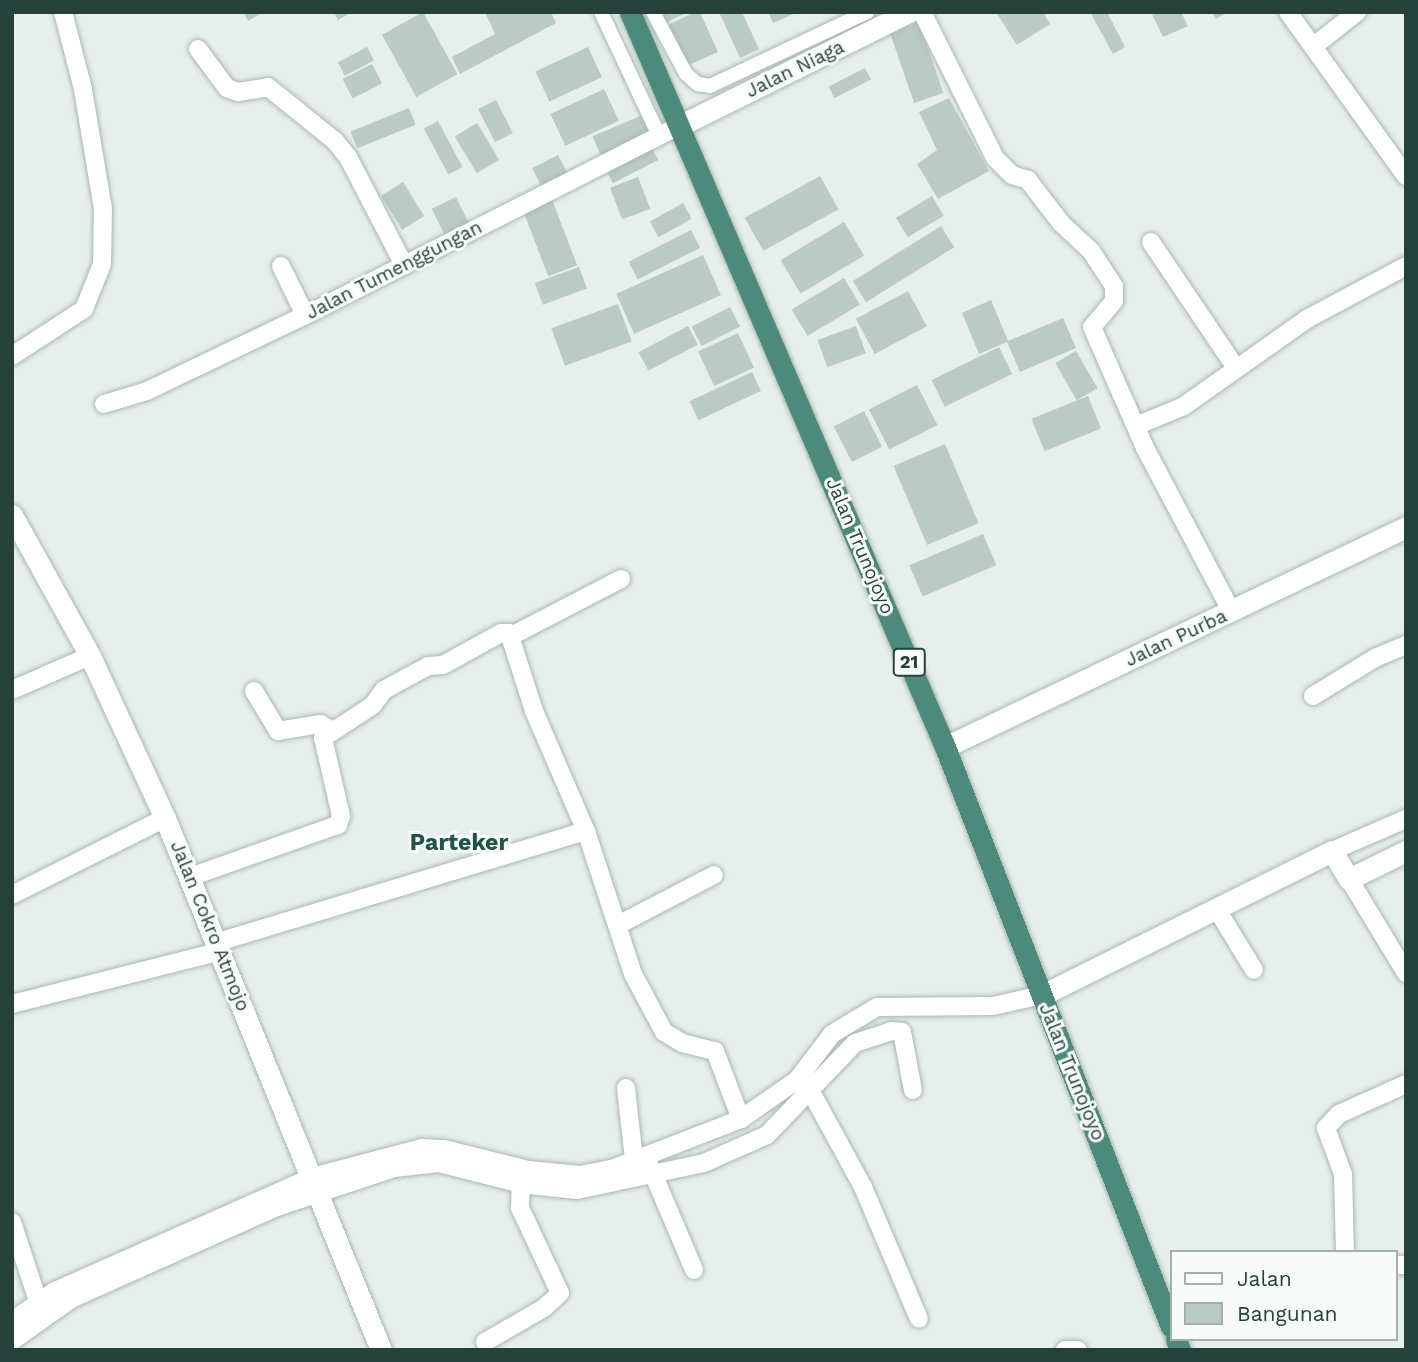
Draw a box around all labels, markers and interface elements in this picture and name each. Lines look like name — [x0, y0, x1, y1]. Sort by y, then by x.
street label: Jalan Niaga — [742, 35, 848, 103]
street label: Jalan Tumenggungan — [302, 216, 486, 324]
street label: Jalan Trunojoyo — [821, 474, 899, 618]
street label: Jalan Purba — [1121, 604, 1231, 672]
road number: 21 — [892, 648, 926, 676]
district label: Parteker — [410, 829, 508, 857]
street label: Jalan Cokro Atmojo — [165, 837, 255, 1015]
street label: Jalan Trunojoyo — [1034, 1000, 1110, 1144]
legend — [1170, 1250, 1397, 1341]
text: Jalan — [1237, 1266, 1292, 1291]
text: Bangunan — [1237, 1301, 1338, 1326]

